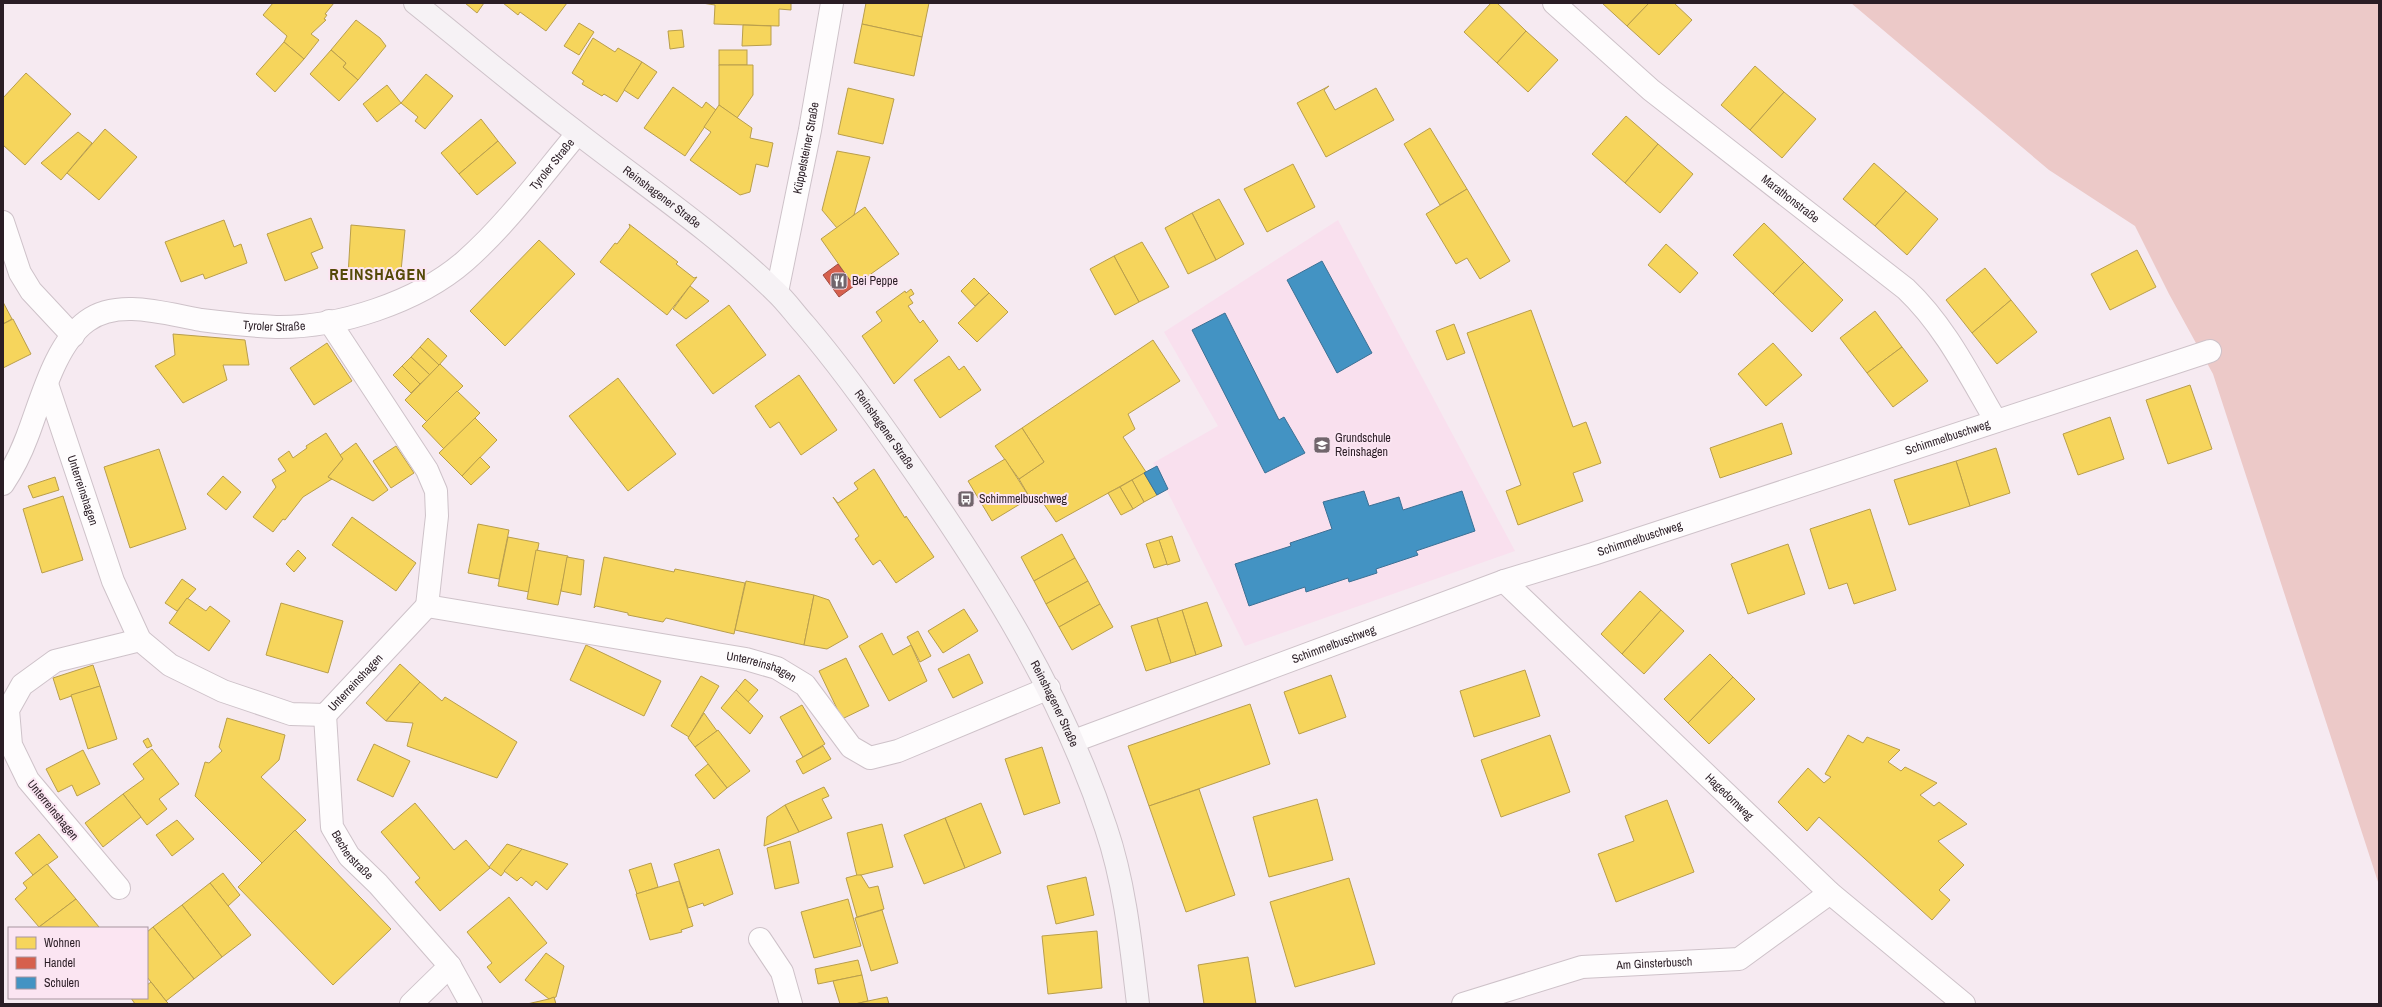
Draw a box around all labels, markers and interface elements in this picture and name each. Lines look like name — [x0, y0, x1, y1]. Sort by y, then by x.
street label: Küppelsteiner Straße — [789, 101, 823, 195]
street label: Tyroler Straße — [526, 135, 578, 194]
street label: Reinshagener Straße — [620, 162, 704, 232]
street label: Marathonstraße — [1758, 171, 1823, 226]
district label: REINSHAGEN — [329, 263, 427, 285]
restaurant icon: Bei Peppe — [829, 271, 849, 291]
place label: Bei Peppe — [852, 273, 898, 289]
street label: Tyroler Straße — [242, 317, 306, 335]
street label: Reinshagener Straße — [851, 386, 919, 473]
street label: Schimmelbuschweg — [1903, 416, 1992, 459]
place label: Grundschule Reinshagen — [1335, 430, 1391, 460]
school or university icon: Grundschule Reinshagen — [1312, 435, 1332, 455]
street label: Unterreinshagen — [63, 453, 102, 528]
bus stop icon: Schimmelbuschweg — [956, 489, 976, 509]
place label: Schimmelbuschweg — [979, 491, 1068, 507]
street label: Schimmelbuschweg — [1595, 517, 1685, 560]
street label: Schimmelbuschweg — [1289, 621, 1378, 667]
street label: Unterreinshagen — [725, 648, 799, 686]
street label: Unterreinshagen — [324, 650, 386, 715]
street label: Reinshagener Straße — [1027, 658, 1082, 749]
street label: Hagedornweg — [1702, 770, 1757, 824]
street label: Unterreinshagen — [24, 776, 82, 844]
street label: Becherstraße — [328, 827, 377, 883]
legend — [8, 927, 148, 999]
text: Wohnen — [44, 935, 80, 951]
street label: Am Ginsterbusch — [1615, 953, 1693, 973]
text: Handel — [44, 955, 75, 971]
text: Schulen — [44, 975, 80, 991]

